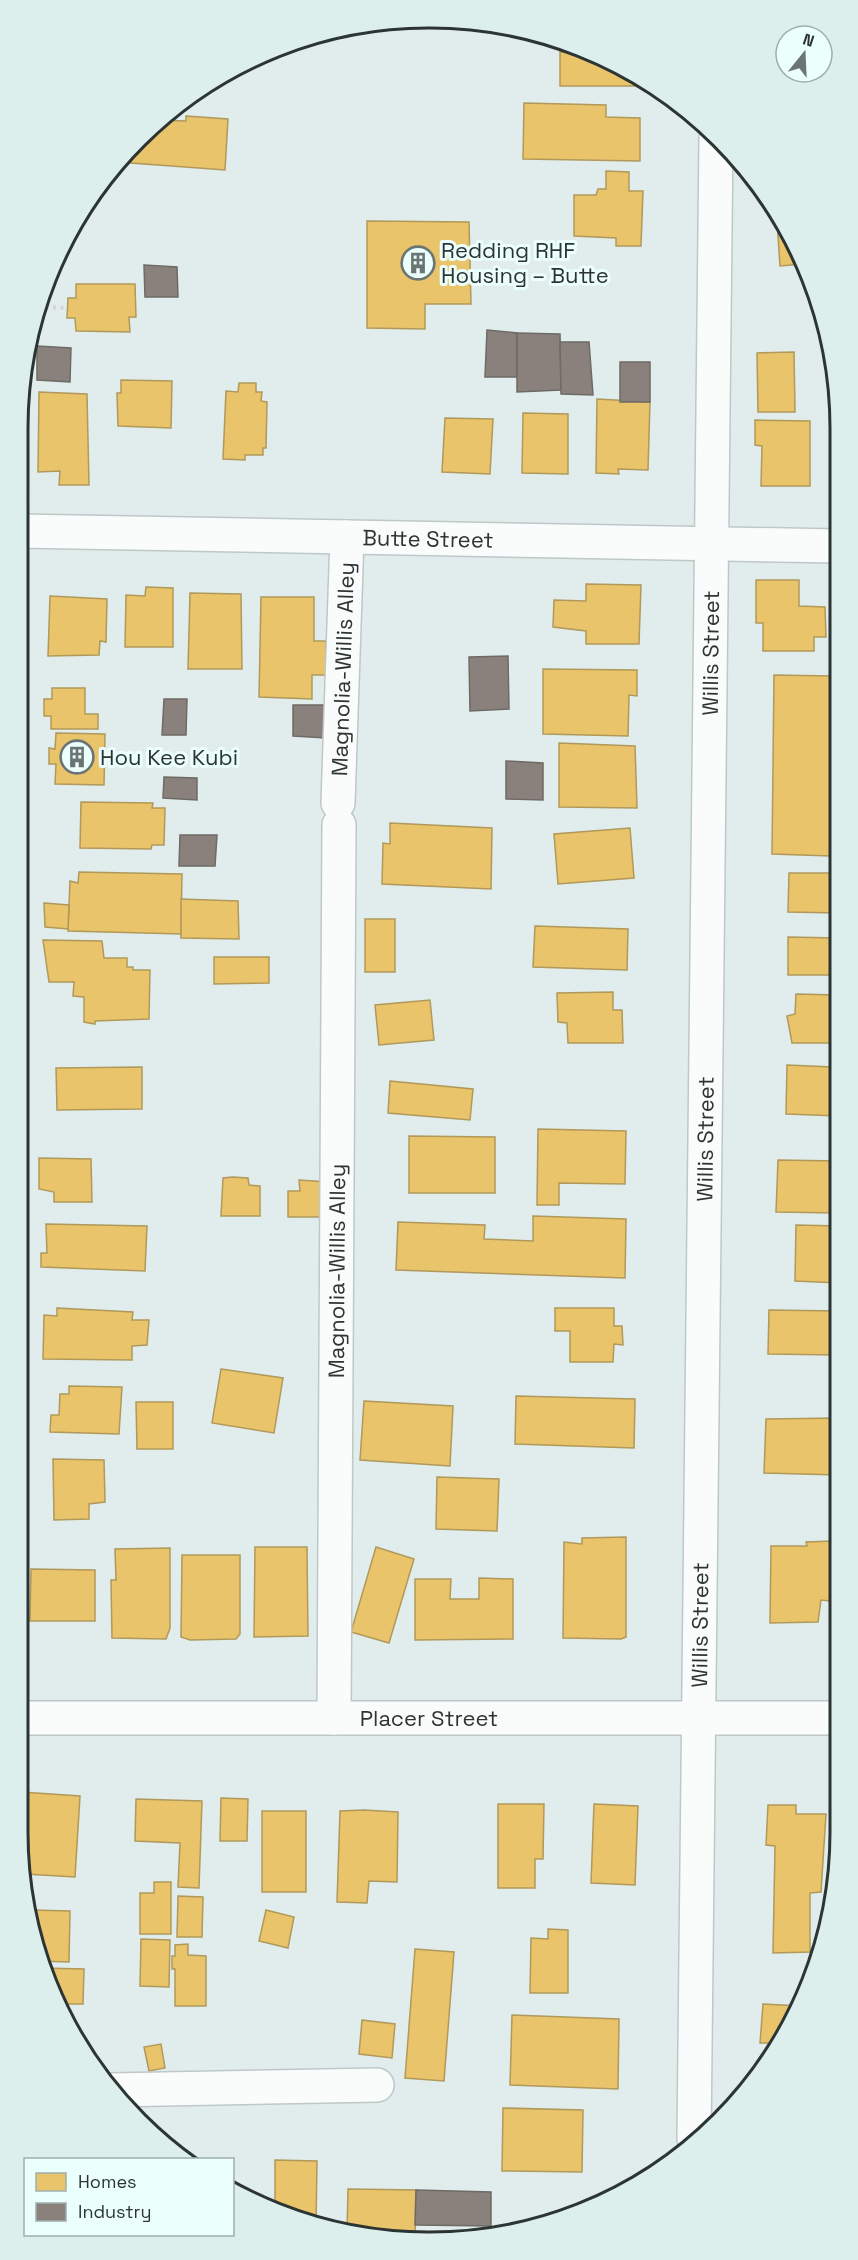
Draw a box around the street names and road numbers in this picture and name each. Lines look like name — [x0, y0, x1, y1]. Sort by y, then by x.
street label: Butte Street — [362, 523, 494, 554]
street label: Magnolia-Willis Alley — [325, 561, 360, 777]
street label: Willis Street — [696, 590, 725, 716]
street label: Willis Street — [690, 1076, 720, 1202]
street label: Magnolia-Willis Alley — [322, 1164, 351, 1378]
street label: Willis Street — [685, 1562, 714, 1688]
street label: Placer Street — [360, 1704, 498, 1732]

